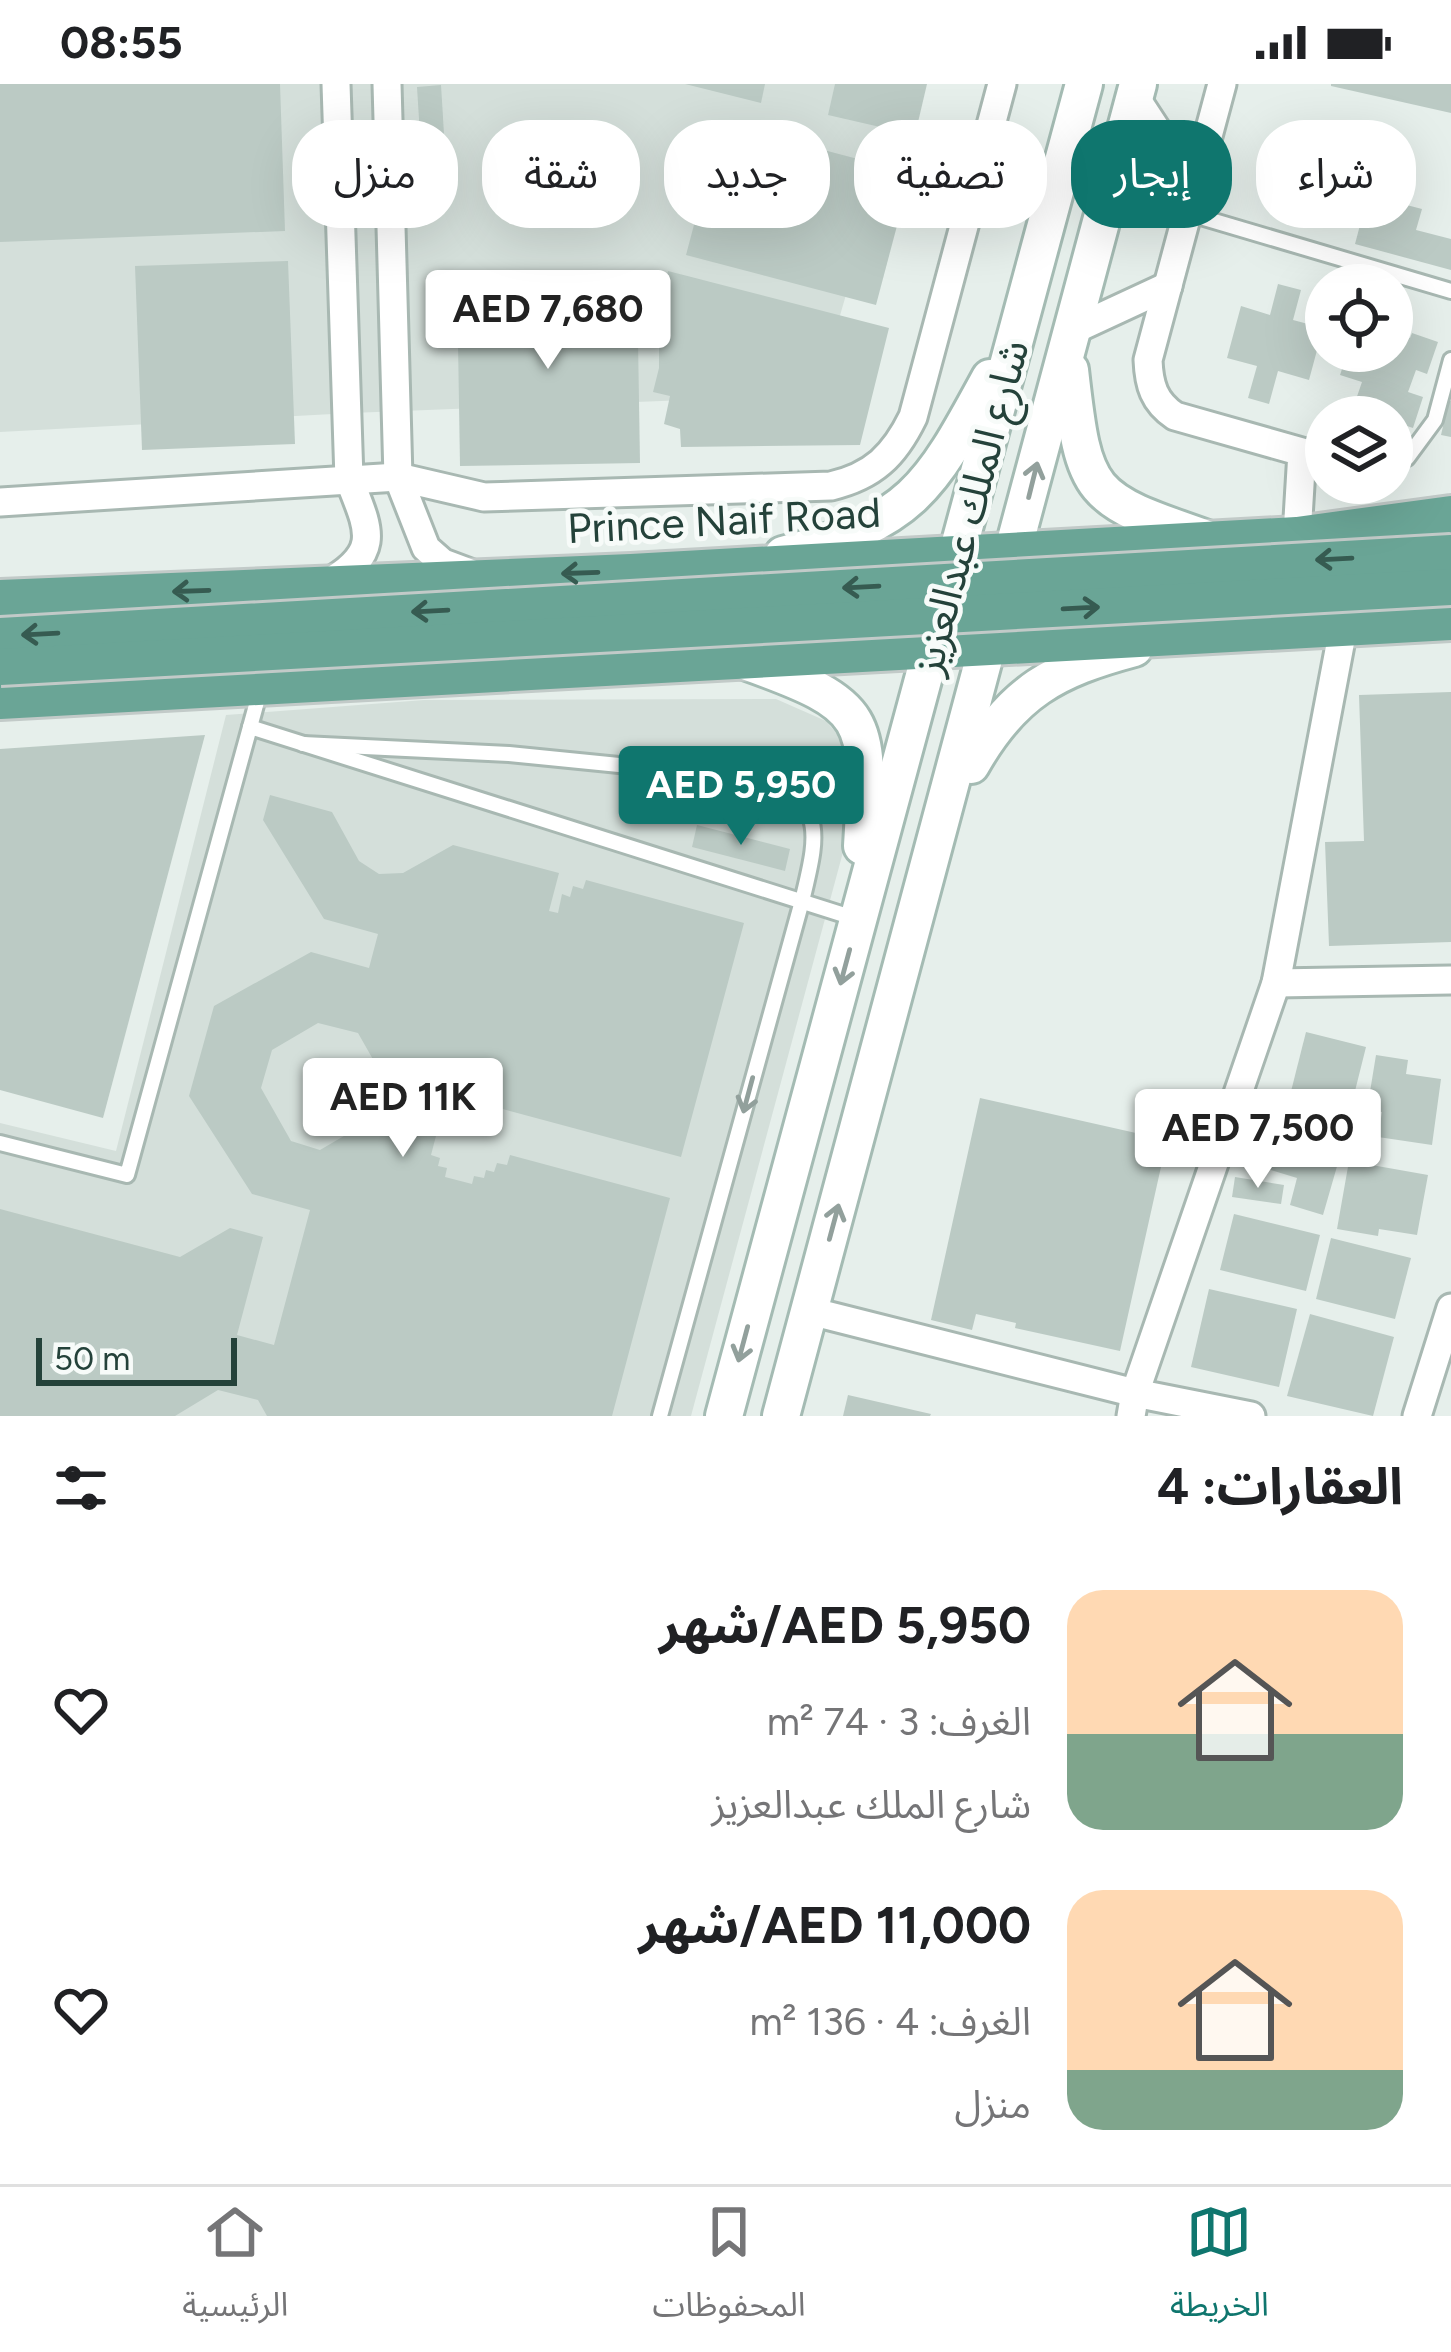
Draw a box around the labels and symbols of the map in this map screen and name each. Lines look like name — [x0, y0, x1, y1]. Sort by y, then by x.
pin: AED 7,680 — [411, 270, 685, 372]
street label: شارع الملك عبدالعزيز — [901, 334, 1045, 684]
one-way arrow — [1023, 462, 1045, 500]
street label: Prince Naif Road — [566, 487, 882, 554]
one-way arrow — [1315, 548, 1354, 571]
one-way arrow — [561, 562, 600, 585]
one-way arrow — [842, 575, 881, 598]
one-way arrow — [172, 580, 211, 603]
one-way arrow — [1061, 596, 1100, 619]
one-way arrow — [411, 600, 450, 623]
one-way arrow — [21, 623, 60, 646]
pin: AED 5,950 — [604, 746, 878, 848]
one-way arrow — [833, 948, 855, 986]
pin: AED 11K — [292, 1058, 514, 1160]
one-way arrow — [736, 1075, 758, 1113]
pin: AED 7,500 — [1121, 1089, 1395, 1191]
one-way arrow — [825, 1204, 847, 1242]
one-way arrow — [731, 1324, 753, 1362]
scale bar — [36, 1332, 237, 1385]

